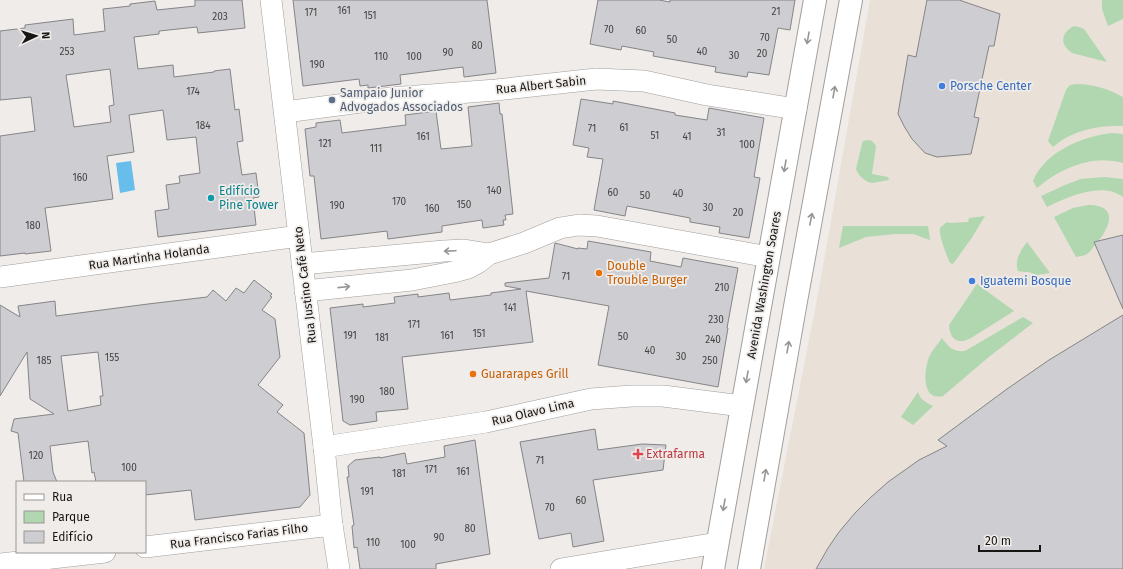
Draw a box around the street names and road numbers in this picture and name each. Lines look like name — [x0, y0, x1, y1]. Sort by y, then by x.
street label: Rua Albert Sabin — [495, 73, 587, 97]
street label: Avenida Washington Soares — [744, 210, 784, 360]
street label: Rua Justino Café Neto — [291, 226, 319, 344]
street label: Rua Martinha Holanda — [88, 242, 210, 272]
street label: Rua Olavo Lima — [490, 396, 576, 428]
street label: Rua Francisco Farias Filho — [169, 521, 309, 551]

